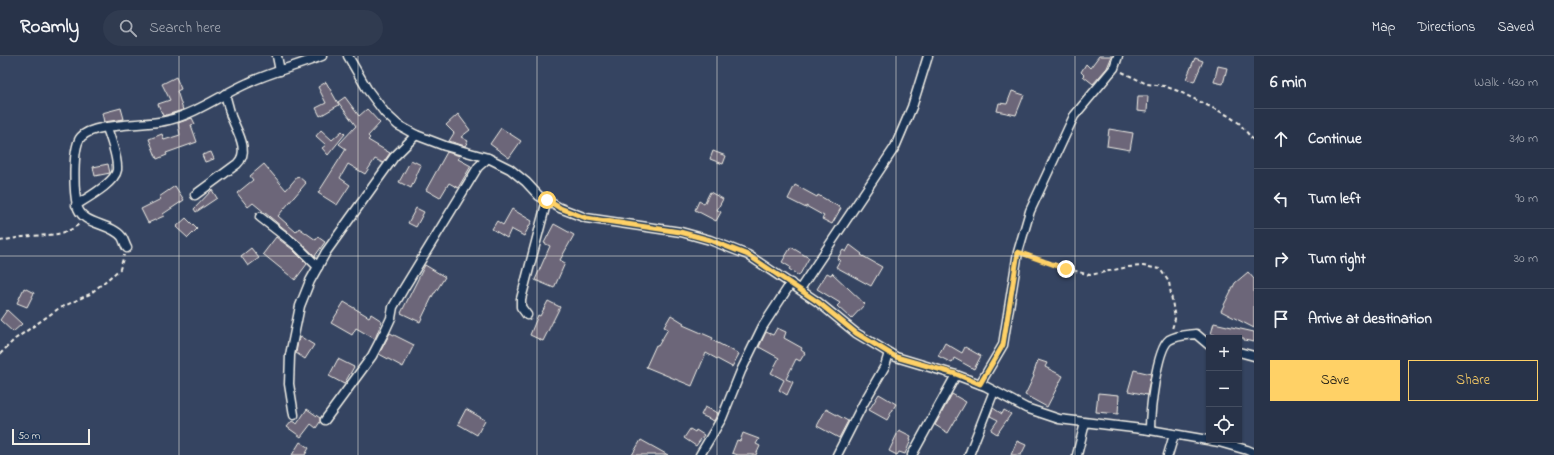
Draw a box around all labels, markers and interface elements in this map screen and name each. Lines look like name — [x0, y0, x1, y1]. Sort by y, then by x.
search box — [103, 10, 383, 46]
text: Roamly — [20, 14, 79, 41]
icon: search — [117, 17, 139, 39]
text: Search here — [149, 17, 221, 39]
text: Map — [1372, 17, 1395, 38]
text: Directions — [1417, 17, 1475, 38]
text: Saved — [1497, 17, 1534, 38]
text: 6 min — [1270, 70, 1306, 95]
text: Walk · 430 m — [1474, 73, 1538, 92]
icon: ahead — [1270, 128, 1292, 150]
text: Continue — [1308, 128, 1362, 150]
text: 310 m — [1510, 129, 1538, 148]
icon: left — [1270, 188, 1292, 210]
text: Turn left — [1308, 188, 1361, 210]
text: 90 m — [1515, 189, 1538, 208]
route start — [538, 191, 556, 209]
icon: right — [1270, 248, 1292, 270]
text: Turn right — [1308, 248, 1366, 270]
text: 30 m — [1514, 249, 1538, 268]
route end — [1057, 260, 1075, 278]
icon: arrive — [1270, 308, 1292, 330]
text: Arrive at destination — [1308, 308, 1432, 330]
map controls — [1206, 335, 1242, 443]
button: + — [1206, 335, 1242, 371]
button: Save — [1270, 360, 1400, 401]
button: Share — [1408, 360, 1538, 401]
button: − — [1206, 371, 1242, 407]
button: locate — [1206, 407, 1242, 443]
scale bar — [12, 427, 90, 446]
text: 50 m — [18, 428, 40, 444]

